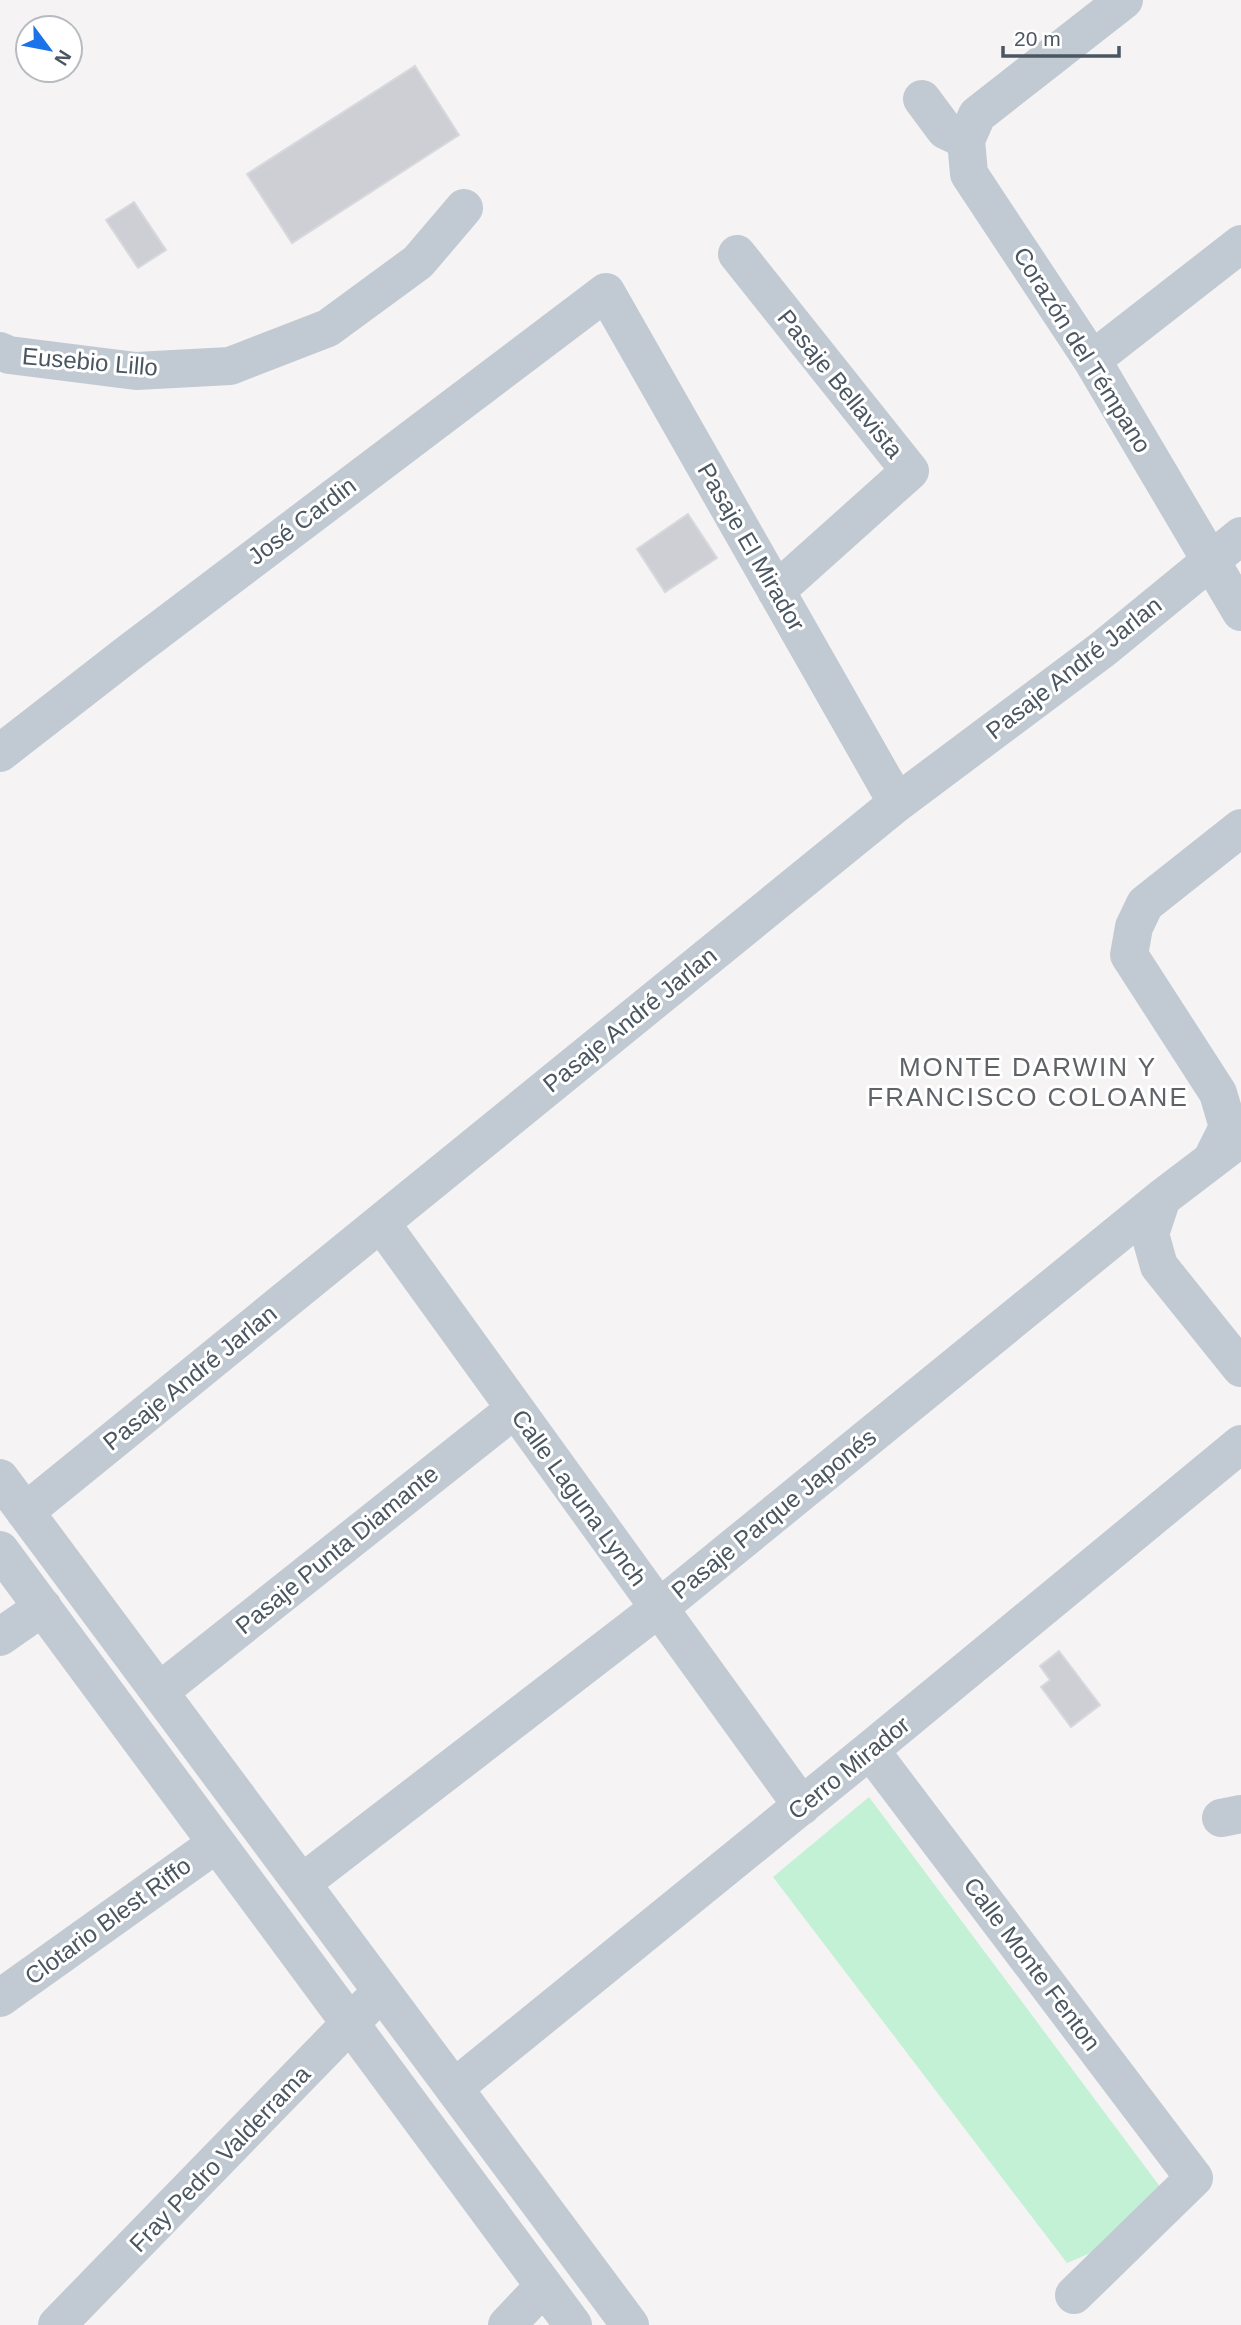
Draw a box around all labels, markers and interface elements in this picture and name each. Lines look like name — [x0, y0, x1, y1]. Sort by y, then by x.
north arrow — [14, 14, 84, 84]
scale bar — [1003, 14, 1118, 58]
text: 20 m — [1014, 27, 1061, 50]
text: N — [50, 46, 76, 69]
street label: Corazón del Témpano — [1008, 242, 1157, 457]
street label: Pasaje Bellavista — [772, 304, 909, 464]
street label: Eusebio Lillo — [21, 342, 159, 381]
street label: Pasaje El Mirador — [692, 458, 810, 636]
street label: José Cardin — [242, 471, 361, 570]
street label: Pasaje André Jarlan — [981, 591, 1167, 744]
street label: Pasaje André Jarlan — [538, 942, 722, 1098]
district label: MONTE DARWIN Y FRANCISCO COLOANE — [867, 1052, 1189, 1112]
street label: Pasaje André Jarlan — [98, 1300, 282, 1456]
street label: Calle Laguna Lynch — [506, 1404, 652, 1591]
street label: Pasaje Parque Japonés — [666, 1423, 881, 1604]
street label: Pasaje Punta Diamante — [230, 1460, 443, 1639]
street label: Cerro Mirador — [783, 1711, 915, 1825]
street label: Clotario Blest Riffo — [20, 1851, 196, 1990]
street label: Calle Monte Fenton — [959, 1872, 1106, 2055]
street label: Fray Pedro Valderrama — [124, 2060, 316, 2257]

